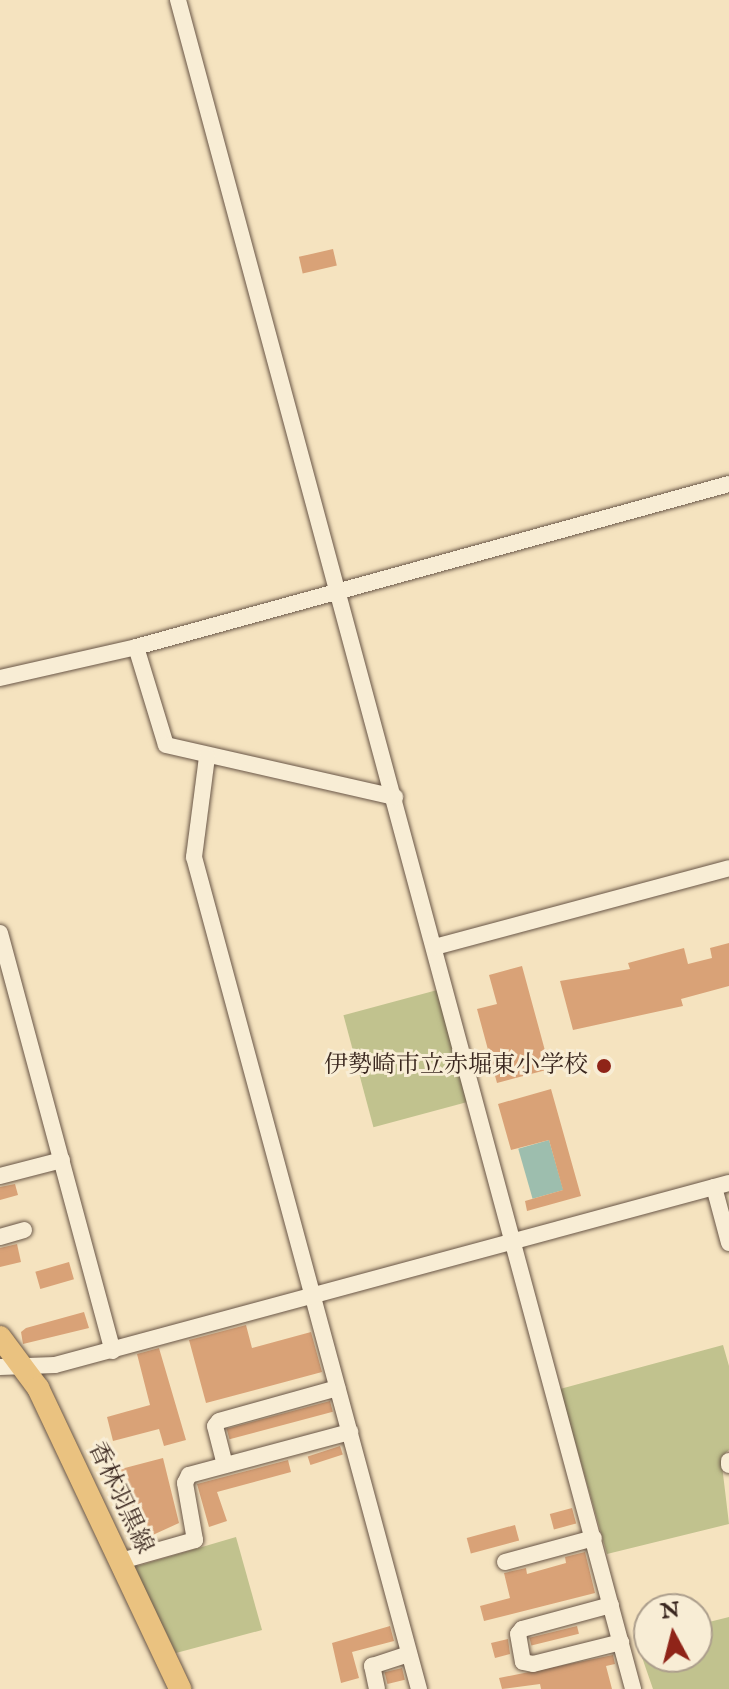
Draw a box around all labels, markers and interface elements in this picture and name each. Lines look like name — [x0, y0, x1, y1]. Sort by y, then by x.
place label: 伊勢崎市立赤堀東小学校 — [324, 1052, 588, 1080]
marker: 伊勢崎市立赤堀東小学校 — [595, 1057, 613, 1075]
street label: 香林羽黒線 — [82, 1438, 158, 1558]
north arrow — [633, 1593, 713, 1673]
text: N — [659, 1596, 681, 1626]

